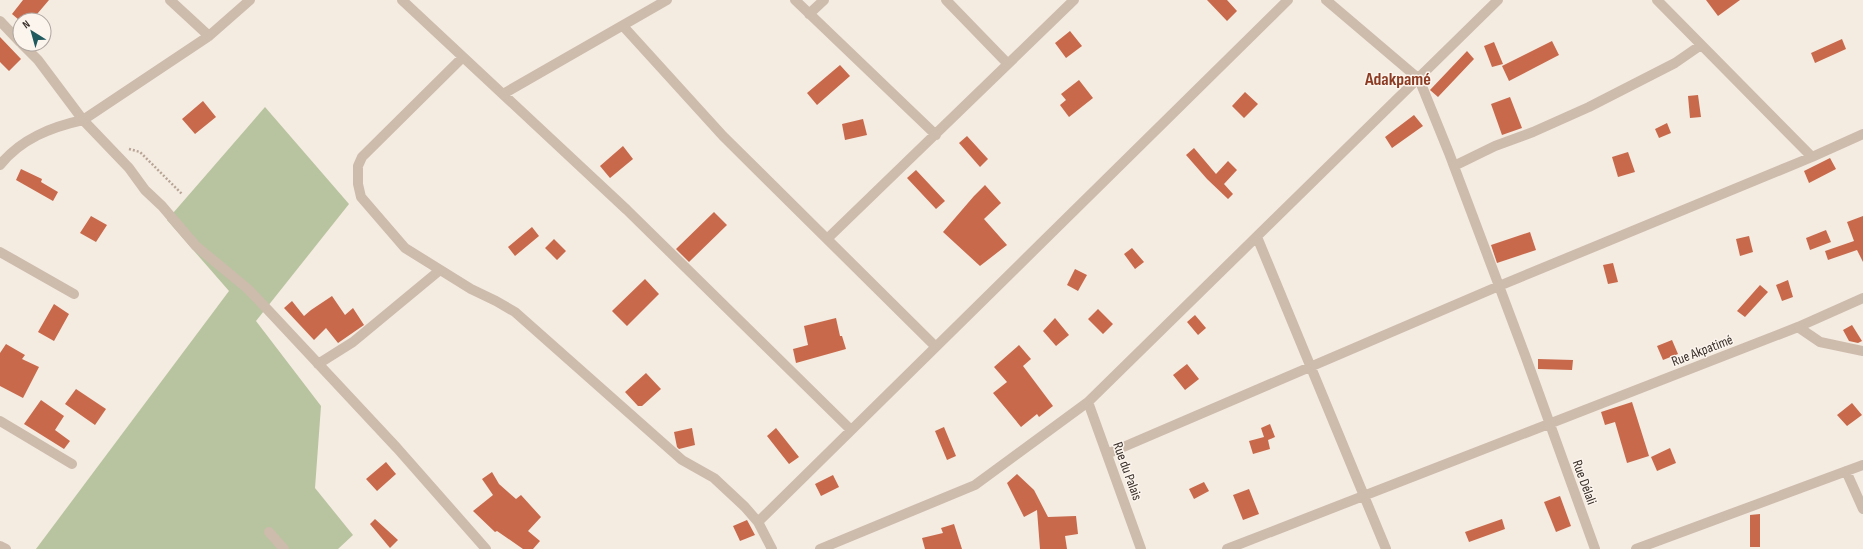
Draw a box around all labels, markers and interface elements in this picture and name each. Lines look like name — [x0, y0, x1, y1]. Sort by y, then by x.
north arrow — [12, 12, 52, 52]
text: N — [20, 17, 33, 31]
district label: Adakpamé — [1364, 69, 1431, 90]
street label: Rue Akpatimé — [1669, 331, 1735, 370]
street label: Rue du Palais — [1109, 440, 1146, 503]
street label: Rue Délali — [1569, 458, 1600, 507]

